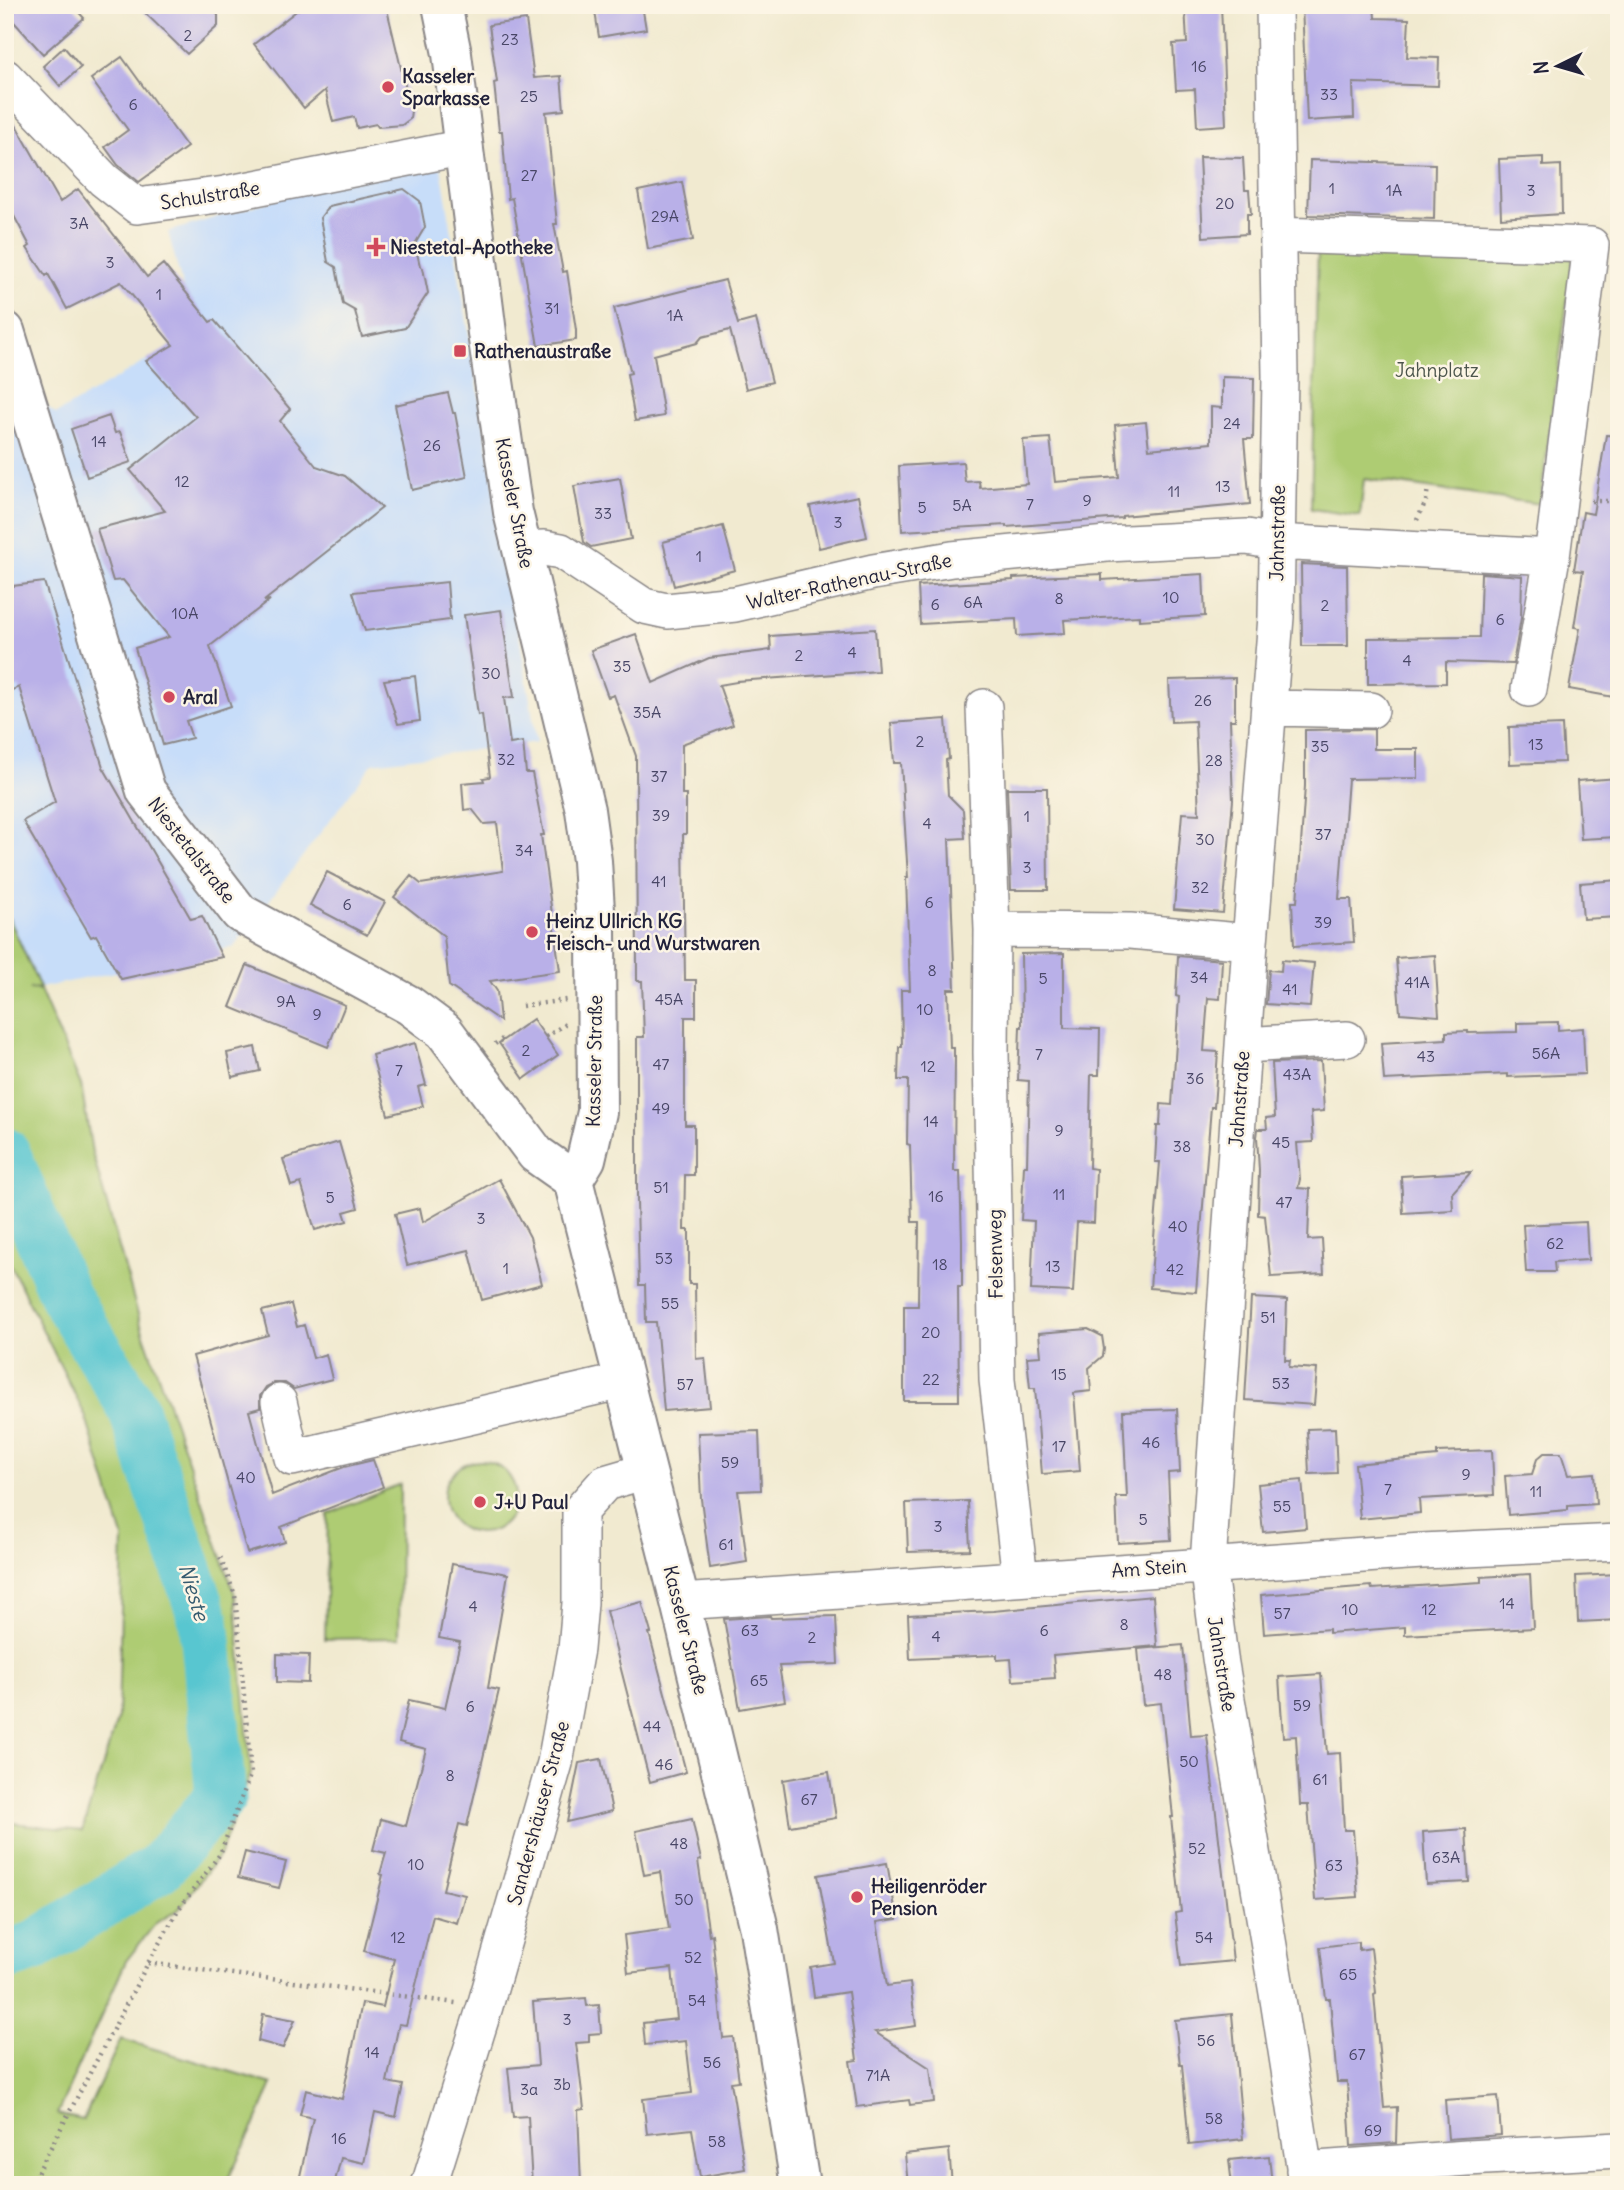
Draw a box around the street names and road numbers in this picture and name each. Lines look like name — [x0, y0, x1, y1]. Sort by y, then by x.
street label: Schulstraße — [158, 175, 262, 215]
street label: Kasseler Straße — [491, 436, 539, 570]
street label: Jahnstraße — [1264, 485, 1290, 581]
street label: Walter-Rathenau-Straße — [744, 548, 954, 614]
street label: Niestetalstraße — [143, 792, 241, 908]
street label: Kasseler Straße — [581, 995, 607, 1127]
street label: Jahnstraße — [1224, 1050, 1254, 1148]
street label: Felsenweg — [982, 1209, 1008, 1299]
street label: Am Stein — [1111, 1553, 1187, 1583]
street label: Kasseler Straße — [658, 1563, 714, 1697]
street label: Jahnstraße — [1203, 1614, 1241, 1714]
street label: Sandershäuser Straße — [502, 1718, 574, 1908]

